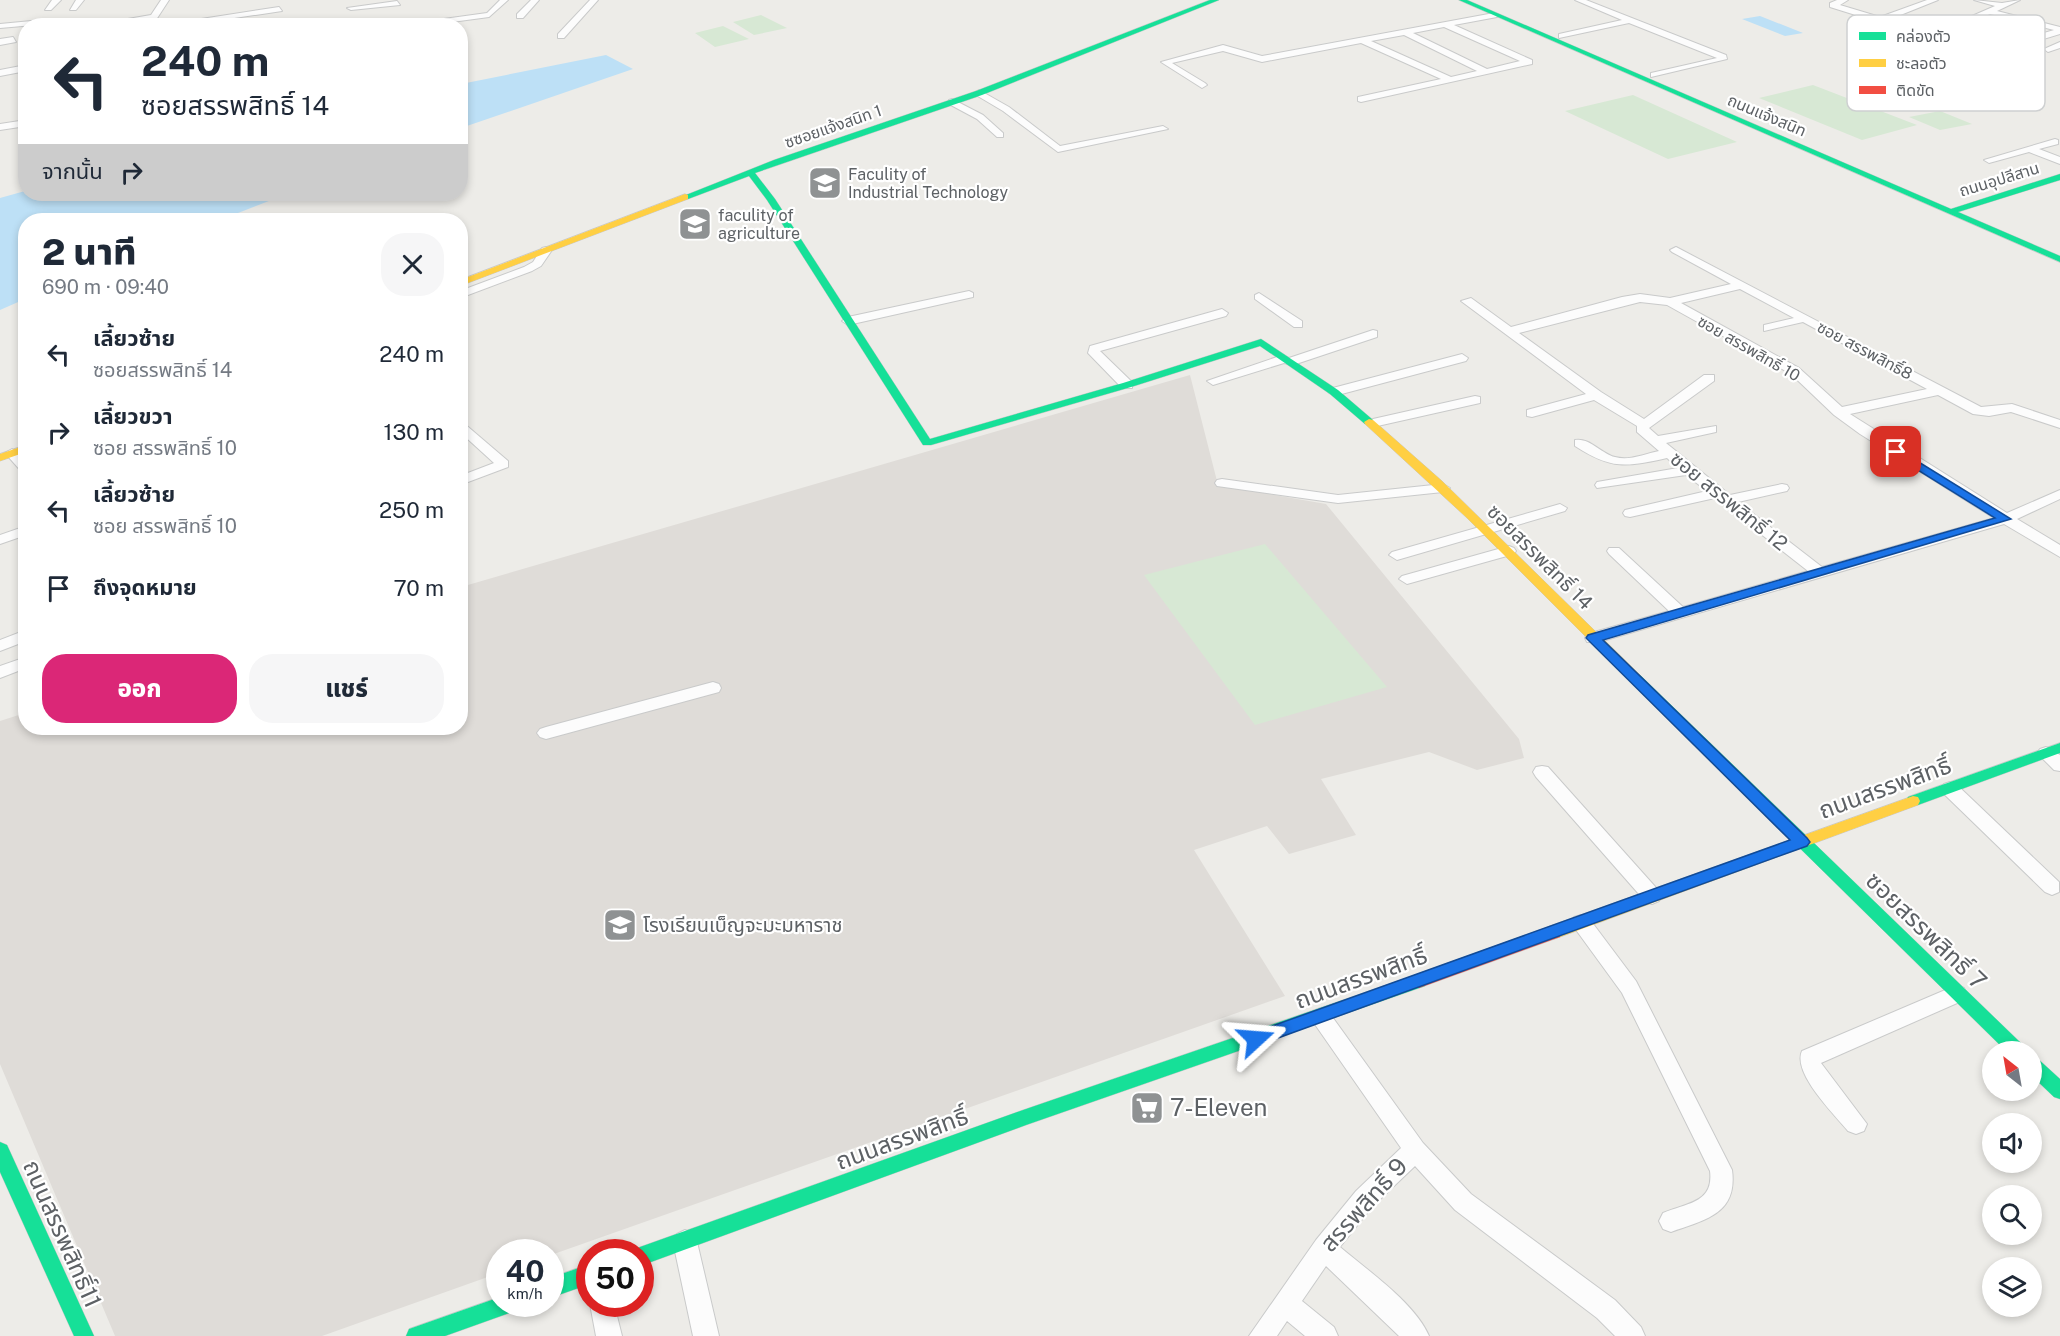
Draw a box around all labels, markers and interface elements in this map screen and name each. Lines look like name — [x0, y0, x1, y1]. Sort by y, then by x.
legend — [1847, 15, 2045, 111]
text: คล่องตัว — [1896, 27, 1951, 46]
text: 240 m — [141, 36, 269, 85]
icon: left — [42, 42, 120, 120]
text: ชะลอตัว — [1896, 54, 1947, 73]
text: ติดขัด — [1896, 81, 1935, 100]
text: ซอยสรรพสิทธิ์ 14 — [141, 89, 329, 121]
street label: ถนนแจ้งสนิท — [1725, 90, 1809, 141]
street label: ซซอยแจ้งสนิท 1 — [782, 101, 884, 152]
icon: right — [115, 156, 148, 189]
text: จากนั้น — [42, 158, 103, 184]
street label: ถนนอุปลีสาน — [1957, 158, 2041, 201]
school or university icon: Faculity of Industrial Technology — [807, 165, 843, 201]
place label: Faculity of Industrial Technology — [848, 165, 1008, 202]
school or university icon: faculity of agriculture — [677, 206, 713, 242]
place label: faculity of agriculture — [718, 206, 800, 243]
text: 2 นาที — [42, 231, 136, 273]
button: close — [381, 233, 444, 296]
text: 690 m · 09:40 — [42, 275, 169, 299]
street label: ซอย สรรพสิทธิ์ 10 — [1694, 311, 1804, 386]
street label: ซอย สรรพสิทธิ์8 — [1814, 317, 1916, 384]
text: เลี้ยวซ้าย — [93, 325, 175, 351]
icon: left — [42, 338, 75, 371]
text: 240 m — [379, 341, 444, 367]
text: ซอยสรรพสิทธิ์ 14 — [93, 358, 232, 382]
text: เลี้ยวขวา — [93, 403, 173, 429]
icon: right — [42, 416, 75, 449]
text: 130 m — [383, 419, 444, 445]
pin — [1870, 426, 1921, 477]
icon: arrive — [1879, 435, 1912, 468]
text: ซอย สรรพสิทธิ์ 10 — [93, 436, 237, 460]
street label: ซอย สรรพสิทธิ์ 12 — [1666, 446, 1792, 556]
text: เลี้ยวซ้าย — [93, 481, 175, 507]
icon: left — [42, 494, 75, 527]
text: 250 m — [379, 497, 444, 523]
street label: ซอยสรรพสิทธิ์ 14 — [1482, 499, 1598, 615]
text: ซอย สรรพสิทธิ์ 10 — [93, 514, 237, 538]
icon: arrive — [42, 572, 75, 605]
text: ถึงจุดหมาย — [93, 574, 197, 600]
text: 70 m — [393, 575, 444, 601]
button: ออก — [42, 654, 237, 723]
button: แชร์ — [249, 654, 444, 723]
street label: ถนนสรรพสิทธิ์ — [1815, 750, 1955, 824]
street label: ซอยสรรพสิทธิ์ 7 — [1861, 866, 1993, 995]
school or university icon: โรงเรียนเบ็ญจะมะมหาราช — [602, 907, 638, 943]
place label: โรงเรียนเบ็ญจะมะมหาราช — [643, 913, 842, 937]
street label: ถนนสรรพสิทธิ์ — [1291, 940, 1431, 1014]
position arrow — [1224, 1007, 1288, 1071]
north arrow — [1982, 1041, 2042, 1101]
map controls — [1982, 1041, 2042, 1317]
supermarket icon: 7-Eleven — [1129, 1090, 1165, 1126]
place label: 7-Eleven — [1170, 1093, 1267, 1121]
street label: ถนนสรรพสิทธิ์ — [832, 1101, 972, 1175]
button: sound — [1982, 1113, 2042, 1173]
street label: สรรพสิทธิ์ 9 — [1314, 1152, 1412, 1257]
street label: ถนนสรรพสิทธิ์11 — [18, 1155, 108, 1312]
button: search — [1982, 1185, 2042, 1245]
speed limit sign: 50 — [576, 1239, 654, 1317]
text: 40 — [505, 1253, 545, 1289]
button: layers — [1982, 1257, 2042, 1317]
text: km/h — [507, 1285, 543, 1302]

